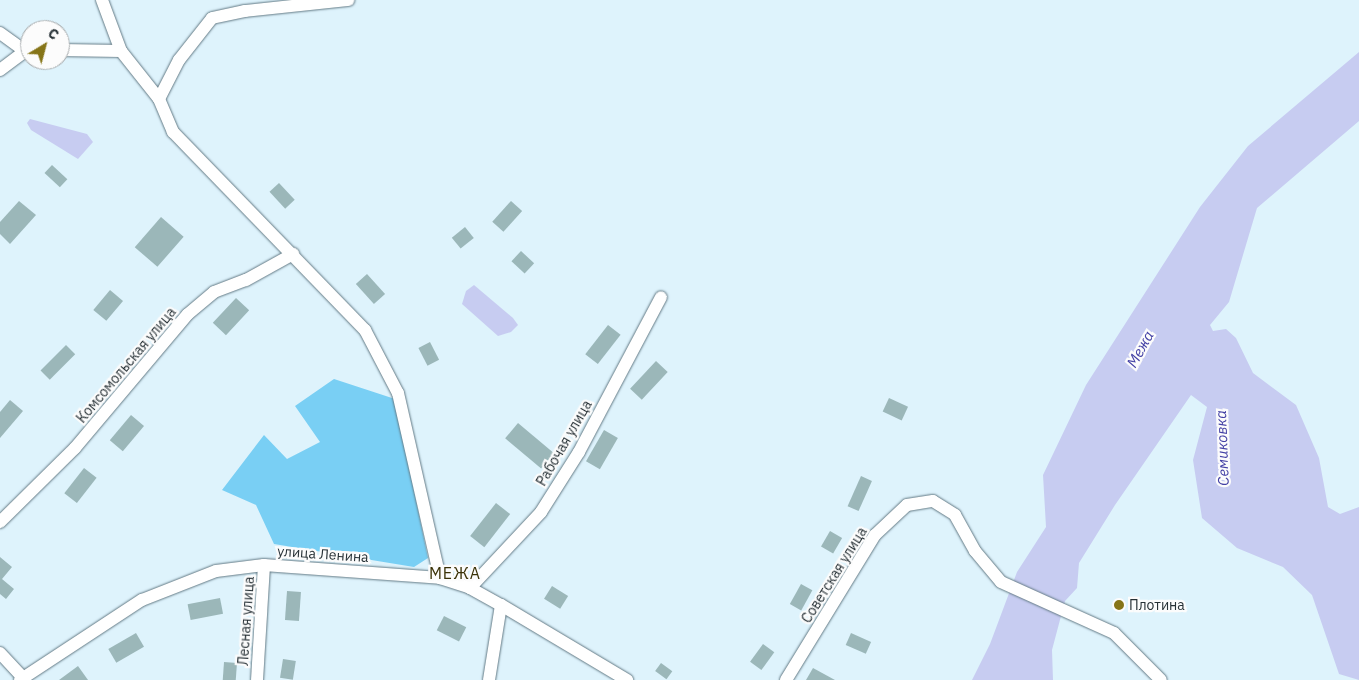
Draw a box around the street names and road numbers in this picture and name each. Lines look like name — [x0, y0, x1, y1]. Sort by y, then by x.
street label: Комсомольская улица — [73, 304, 179, 426]
street label: Рабочая улица — [533, 397, 595, 489]
street label: Советская улица — [798, 524, 870, 626]
street label: улица Ленина — [277, 542, 369, 566]
street label: Лесная улица — [234, 576, 258, 666]

